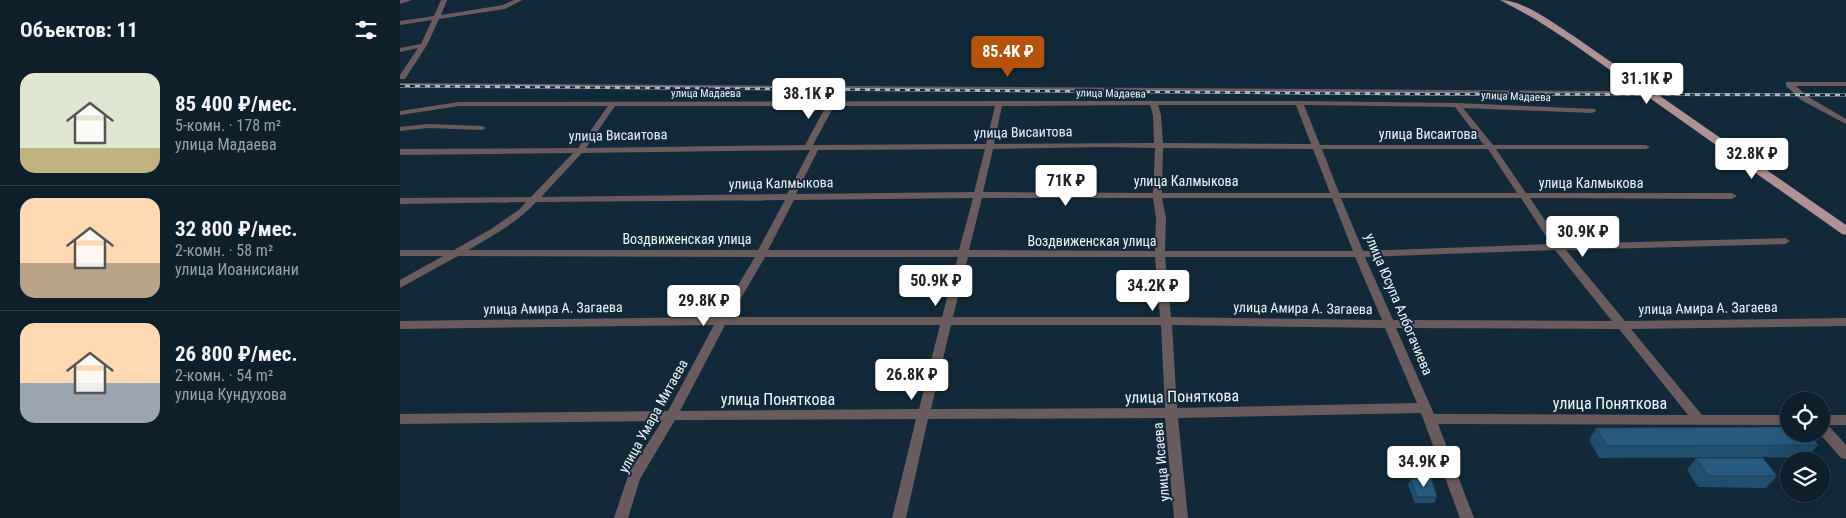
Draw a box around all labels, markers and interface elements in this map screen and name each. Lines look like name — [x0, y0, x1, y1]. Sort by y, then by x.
icon: filters — [352, 16, 380, 44]
text: Объектов: 11 — [20, 18, 138, 42]
pin: 85.4K ₽ — [962, 36, 1054, 78]
text: 85.4K ₽ — [982, 42, 1034, 61]
pin: 31.1K ₽ — [1601, 62, 1693, 105]
text: 31.1K ₽ — [1621, 69, 1673, 88]
pin: 38.1K ₽ — [763, 78, 855, 120]
text: 38.1K ₽ — [783, 84, 835, 103]
street label: улица Мадаева — [1076, 86, 1146, 101]
street label: улица Мадаева — [671, 87, 741, 100]
street label: улица Мадаева — [1481, 89, 1551, 104]
text: 85 400 ₽/мес. — [175, 92, 298, 116]
icon: home — [60, 93, 120, 153]
text: 5-комн. · 178 m² — [175, 116, 281, 135]
street label: улица Висаитова — [974, 123, 1072, 141]
street label: улица Висаитова — [569, 126, 667, 144]
street label: улица Висаитова — [1379, 126, 1477, 142]
text: улица Мадаева — [175, 135, 277, 154]
pin: 32.8K ₽ — [1706, 138, 1798, 180]
text: 32.8K ₽ — [1726, 144, 1778, 163]
pin: 71K ₽ — [1031, 164, 1101, 207]
text: 71K ₽ — [1047, 171, 1085, 190]
street label: улица Калмыкова — [1134, 173, 1238, 189]
street label: улица Калмыкова — [729, 174, 833, 192]
street label: улица Калмыкова — [1539, 175, 1643, 191]
pin: 30.9K ₽ — [1537, 216, 1629, 258]
text: 32 800 ₽/мес. — [175, 217, 298, 241]
icon: home — [60, 218, 120, 278]
text: 30.9K ₽ — [1557, 222, 1609, 241]
street label: Воздвиженская улица — [622, 231, 752, 247]
street label: улица Юсупа Албогачиева — [1362, 231, 1436, 377]
street label: Воздвиженская улица — [1027, 233, 1157, 249]
text: 2-комн. · 58 m² — [175, 241, 273, 260]
text: улица Иоанисиани — [175, 260, 299, 279]
pin: 50.9K ₽ — [890, 264, 982, 307]
pin: 34.2K ₽ — [1107, 270, 1199, 312]
text: 50.9K ₽ — [910, 271, 962, 290]
text: 34.2K ₽ — [1127, 276, 1179, 295]
pin: 29.8K ₽ — [658, 284, 750, 327]
text: 29.8K ₽ — [678, 291, 730, 310]
street label: улица Амира А. Загаева — [483, 299, 623, 317]
street label: улица Амира А. Загаева — [1233, 299, 1373, 317]
street label: улица Амира А. Загаева — [1638, 299, 1778, 317]
text: 26 800 ₽/мес. — [175, 342, 298, 366]
icon: home — [60, 343, 120, 403]
street label: улица Умара Митаева — [615, 356, 691, 476]
pin: 26.8K ₽ — [866, 358, 958, 401]
text: 26.8K ₽ — [886, 365, 938, 384]
text: 2-комн. · 54 m² — [175, 366, 273, 385]
text: улица Кундухова — [175, 385, 287, 404]
street label: улица Поняткова — [1125, 386, 1239, 407]
street label: улица Поняткова — [721, 390, 835, 409]
map controls — [1780, 392, 1830, 502]
button: locate — [1780, 392, 1830, 442]
street label: улица Поняткова — [1553, 394, 1667, 413]
street label: улица Исаева — [1150, 422, 1172, 502]
pin: 34.9K ₽ — [1378, 446, 1470, 488]
text: 34.9K ₽ — [1398, 452, 1450, 471]
button: layers — [1780, 452, 1830, 502]

